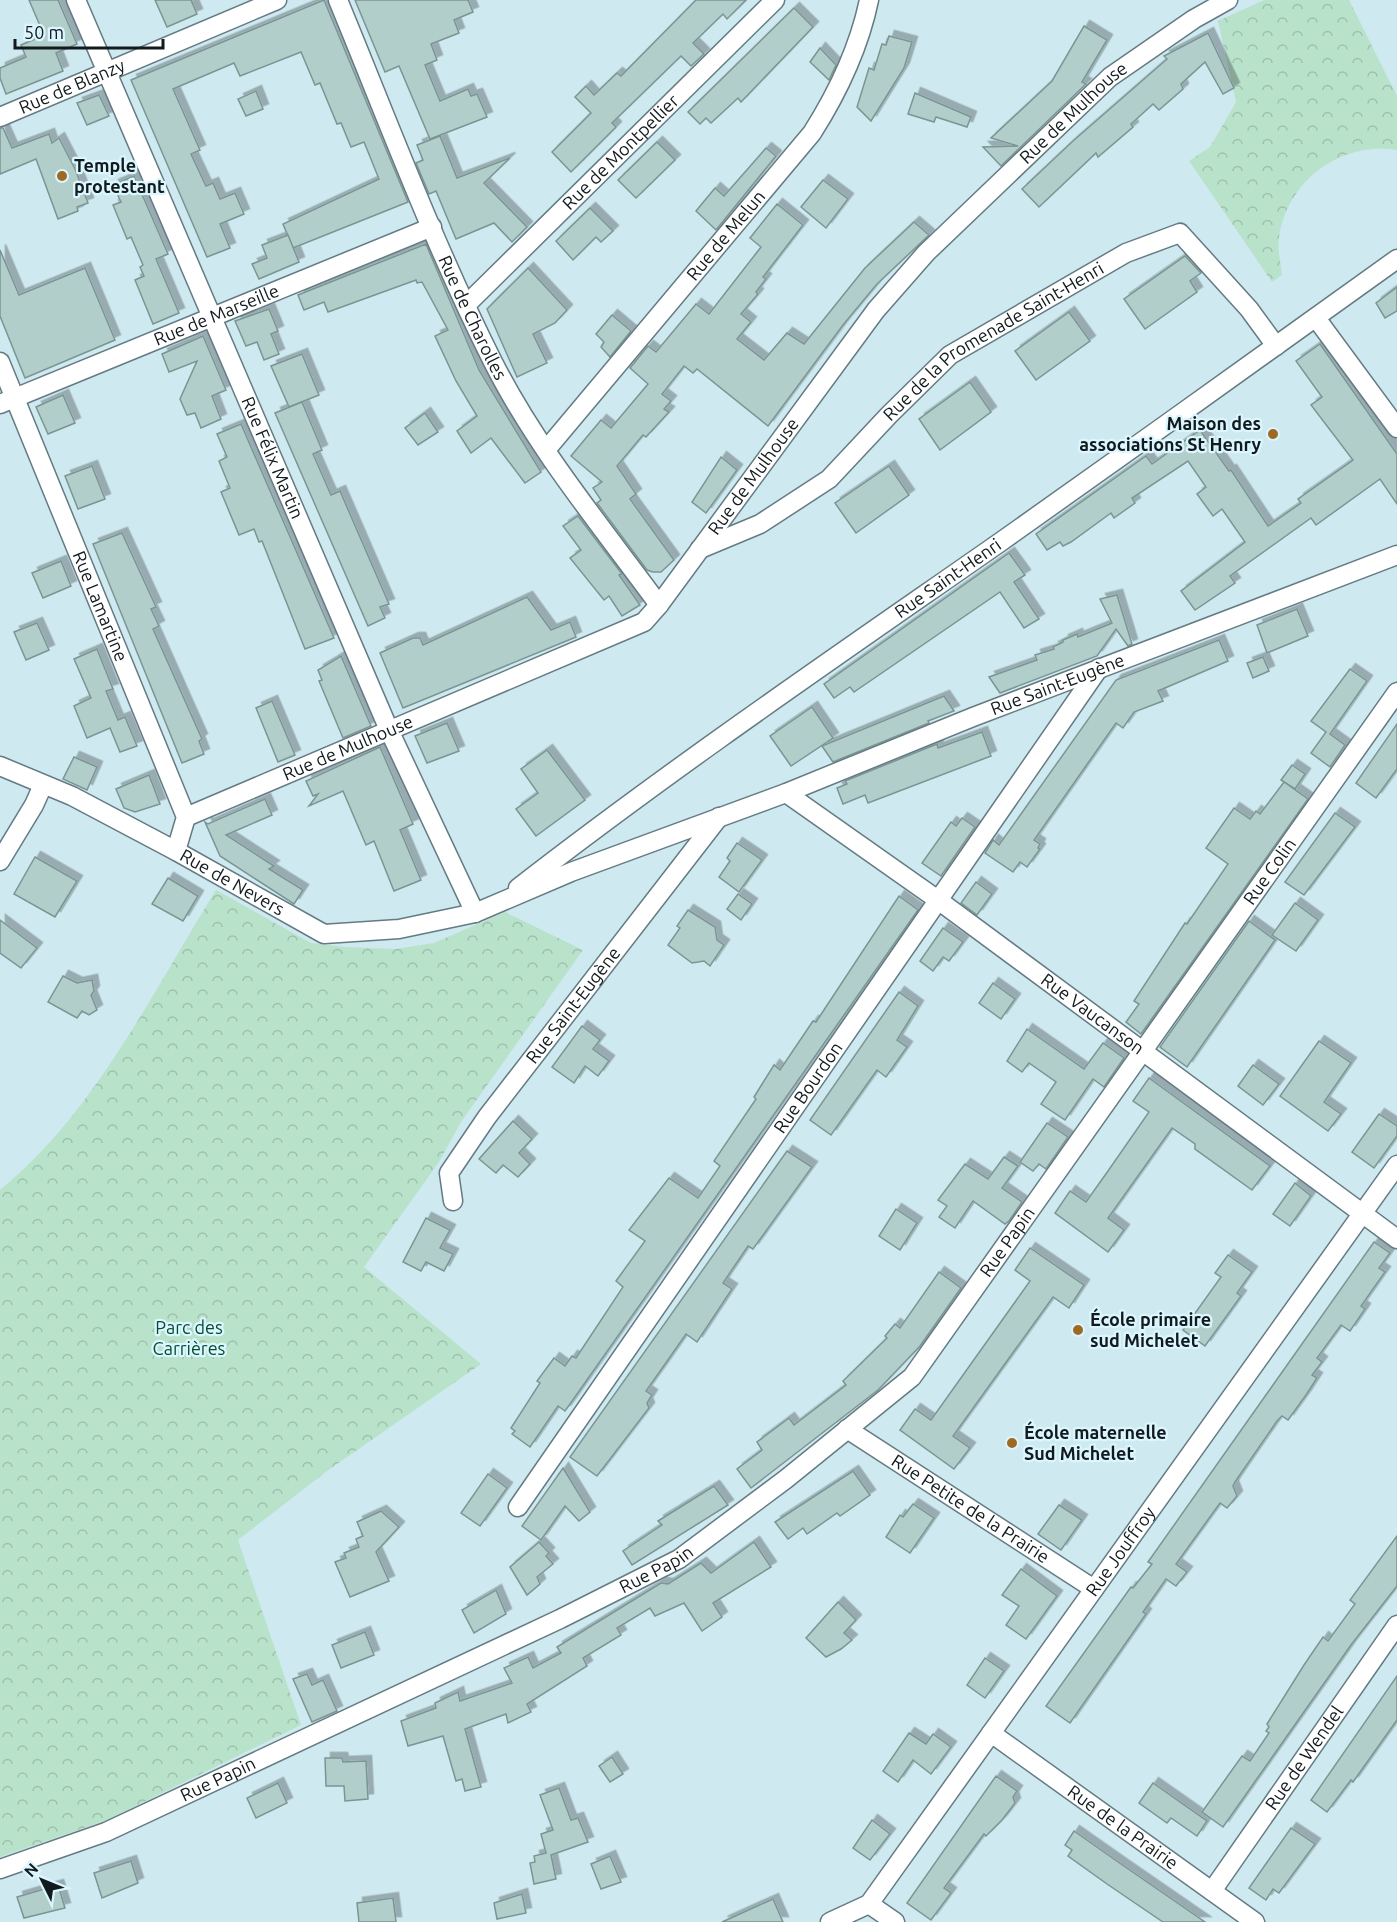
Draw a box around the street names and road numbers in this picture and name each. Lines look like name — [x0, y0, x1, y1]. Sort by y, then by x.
street label: Rue de Blanzy — [16, 54, 128, 117]
street label: Rue de Mulhouse — [1015, 57, 1131, 167]
street label: Rue de Montpellier — [558, 90, 682, 213]
street label: Rue de Melun — [682, 186, 769, 284]
street label: Rue de Charolles — [435, 252, 511, 383]
street label: Rue de la Promenade Saint-Henri — [879, 257, 1107, 424]
street label: Rue de Marseille — [151, 280, 282, 349]
street label: Rue Félix Martin — [238, 393, 308, 521]
street label: Rue de Mulhouse — [703, 414, 802, 538]
street label: Rue Saint-Henri — [891, 534, 1004, 621]
street label: Rue Lamartine — [69, 548, 132, 664]
street label: Rue Saint-Eugène — [988, 649, 1127, 718]
street label: Rue de Mulhouse — [279, 711, 416, 784]
street label: Rue Colin — [1239, 834, 1299, 908]
street label: Rue de Nevers — [177, 844, 288, 919]
street label: Rue Saint-Eugène — [521, 943, 624, 1067]
street label: Rue Vaucanson — [1038, 969, 1148, 1058]
street label: Rue Bourdon — [769, 1038, 846, 1136]
street label: Rue Papin — [975, 1203, 1038, 1280]
street label: Rue Petite de la Prairie — [888, 1450, 1053, 1566]
street label: Rue Jouffroy — [1081, 1502, 1159, 1600]
street label: Rue Papin — [616, 1541, 697, 1596]
street label: Rue de Wendel — [1261, 1701, 1347, 1813]
street label: Rue Papin — [177, 1752, 258, 1805]
street label: Rue de la Prairie — [1064, 1780, 1182, 1873]

